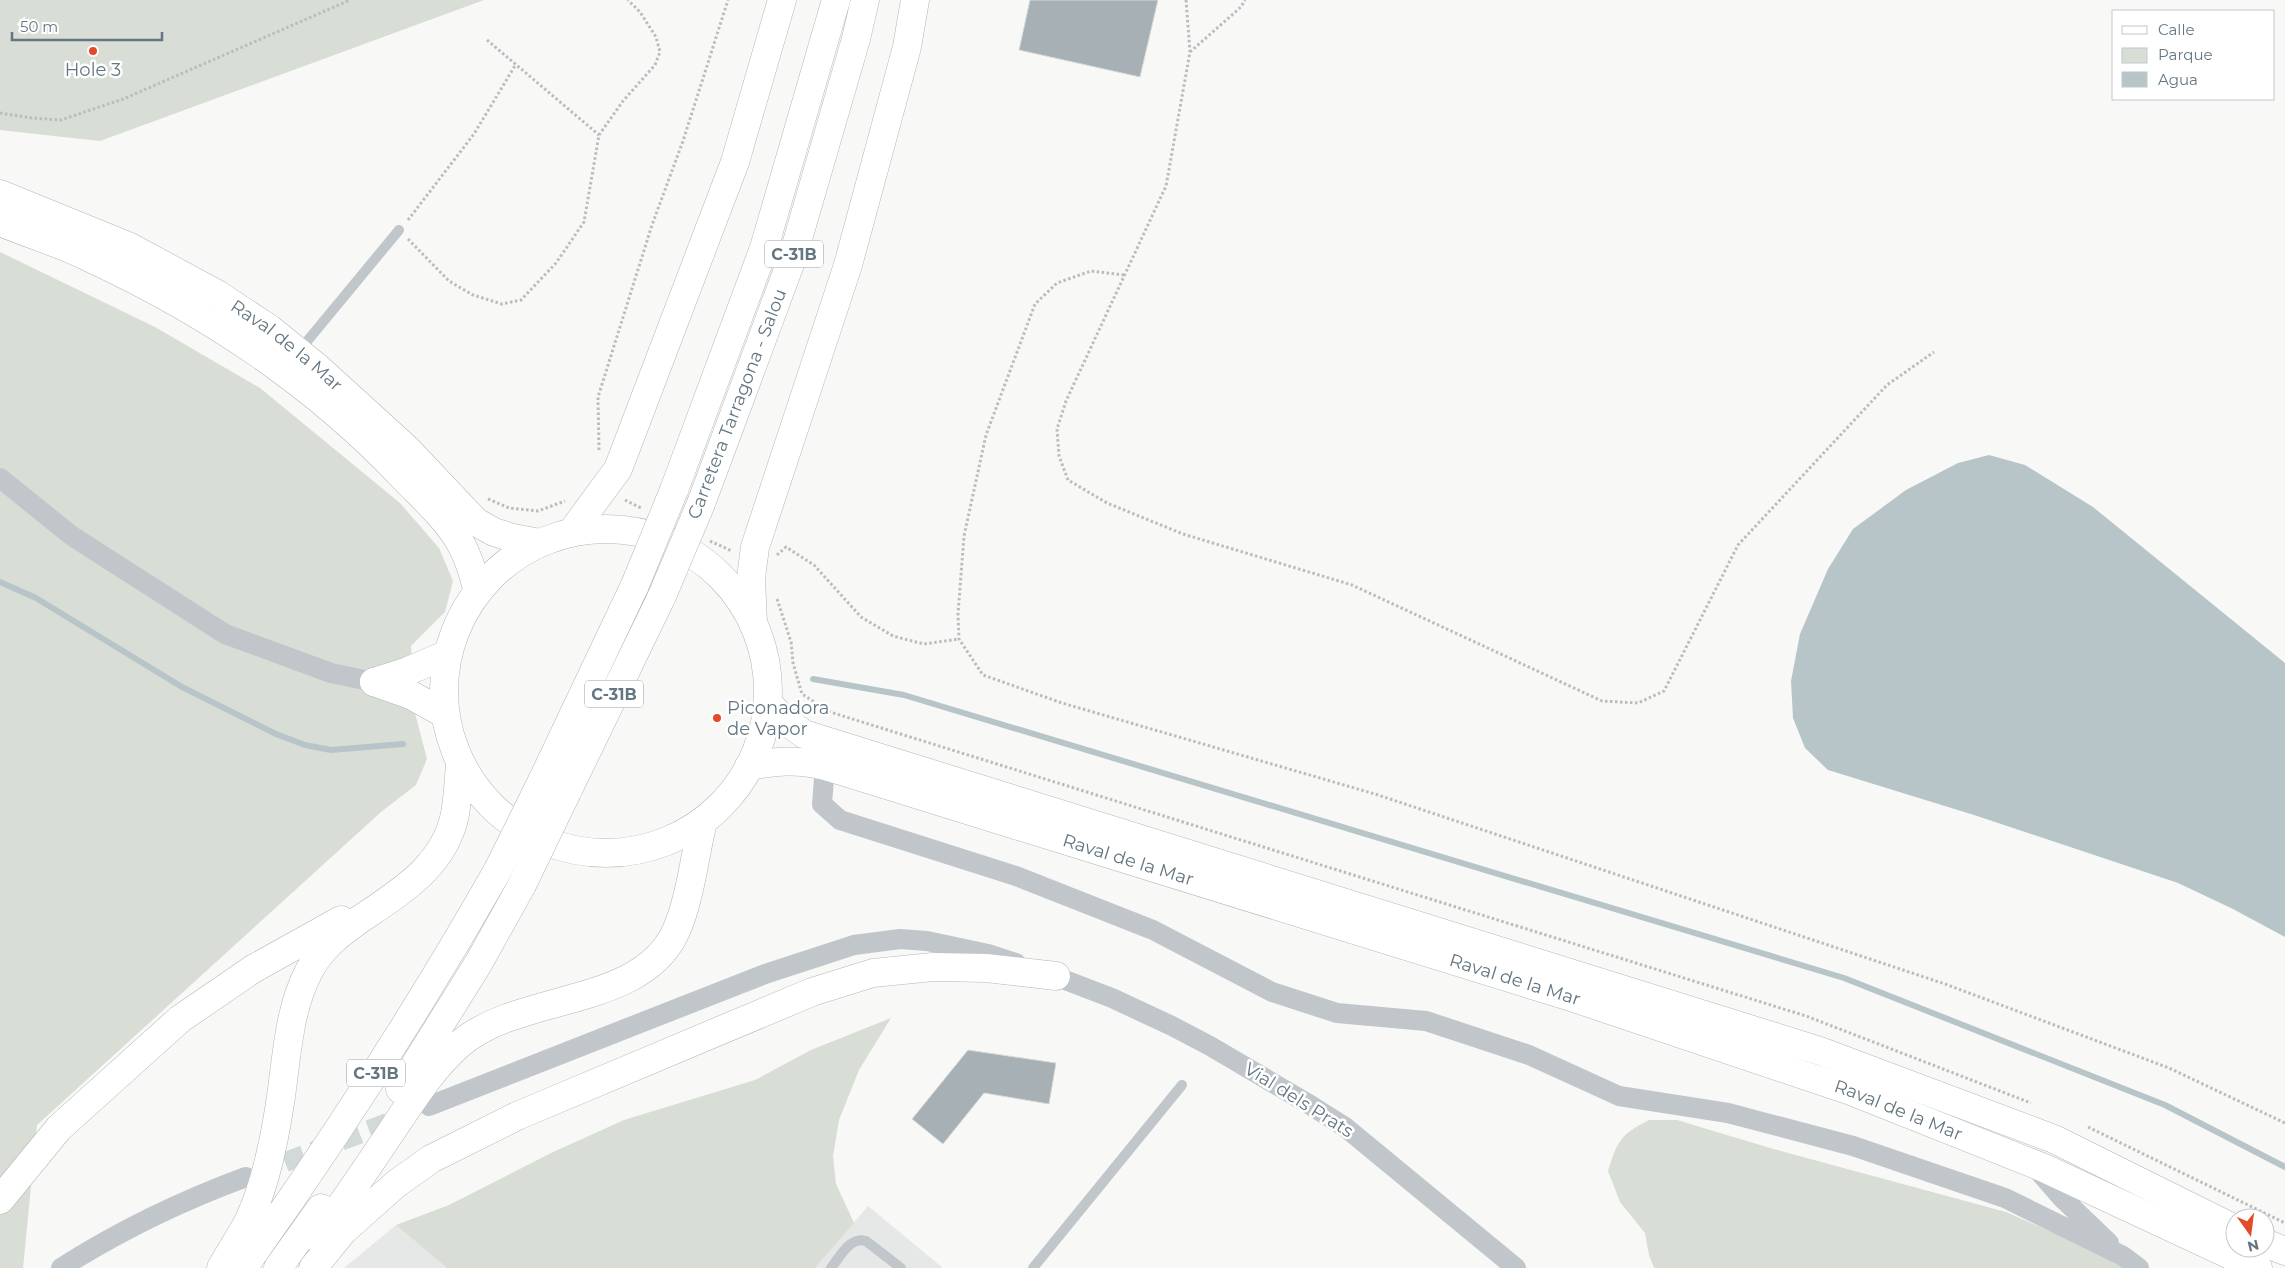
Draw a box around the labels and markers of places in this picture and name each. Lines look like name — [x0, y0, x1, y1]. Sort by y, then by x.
marker: Hole 3 — [87, 45, 99, 57]
place label: Hole 3 — [65, 59, 121, 81]
place label: Piconadora de Vapor — [727, 697, 829, 740]
marker: Piconadora de Vapor — [711, 712, 723, 724]

